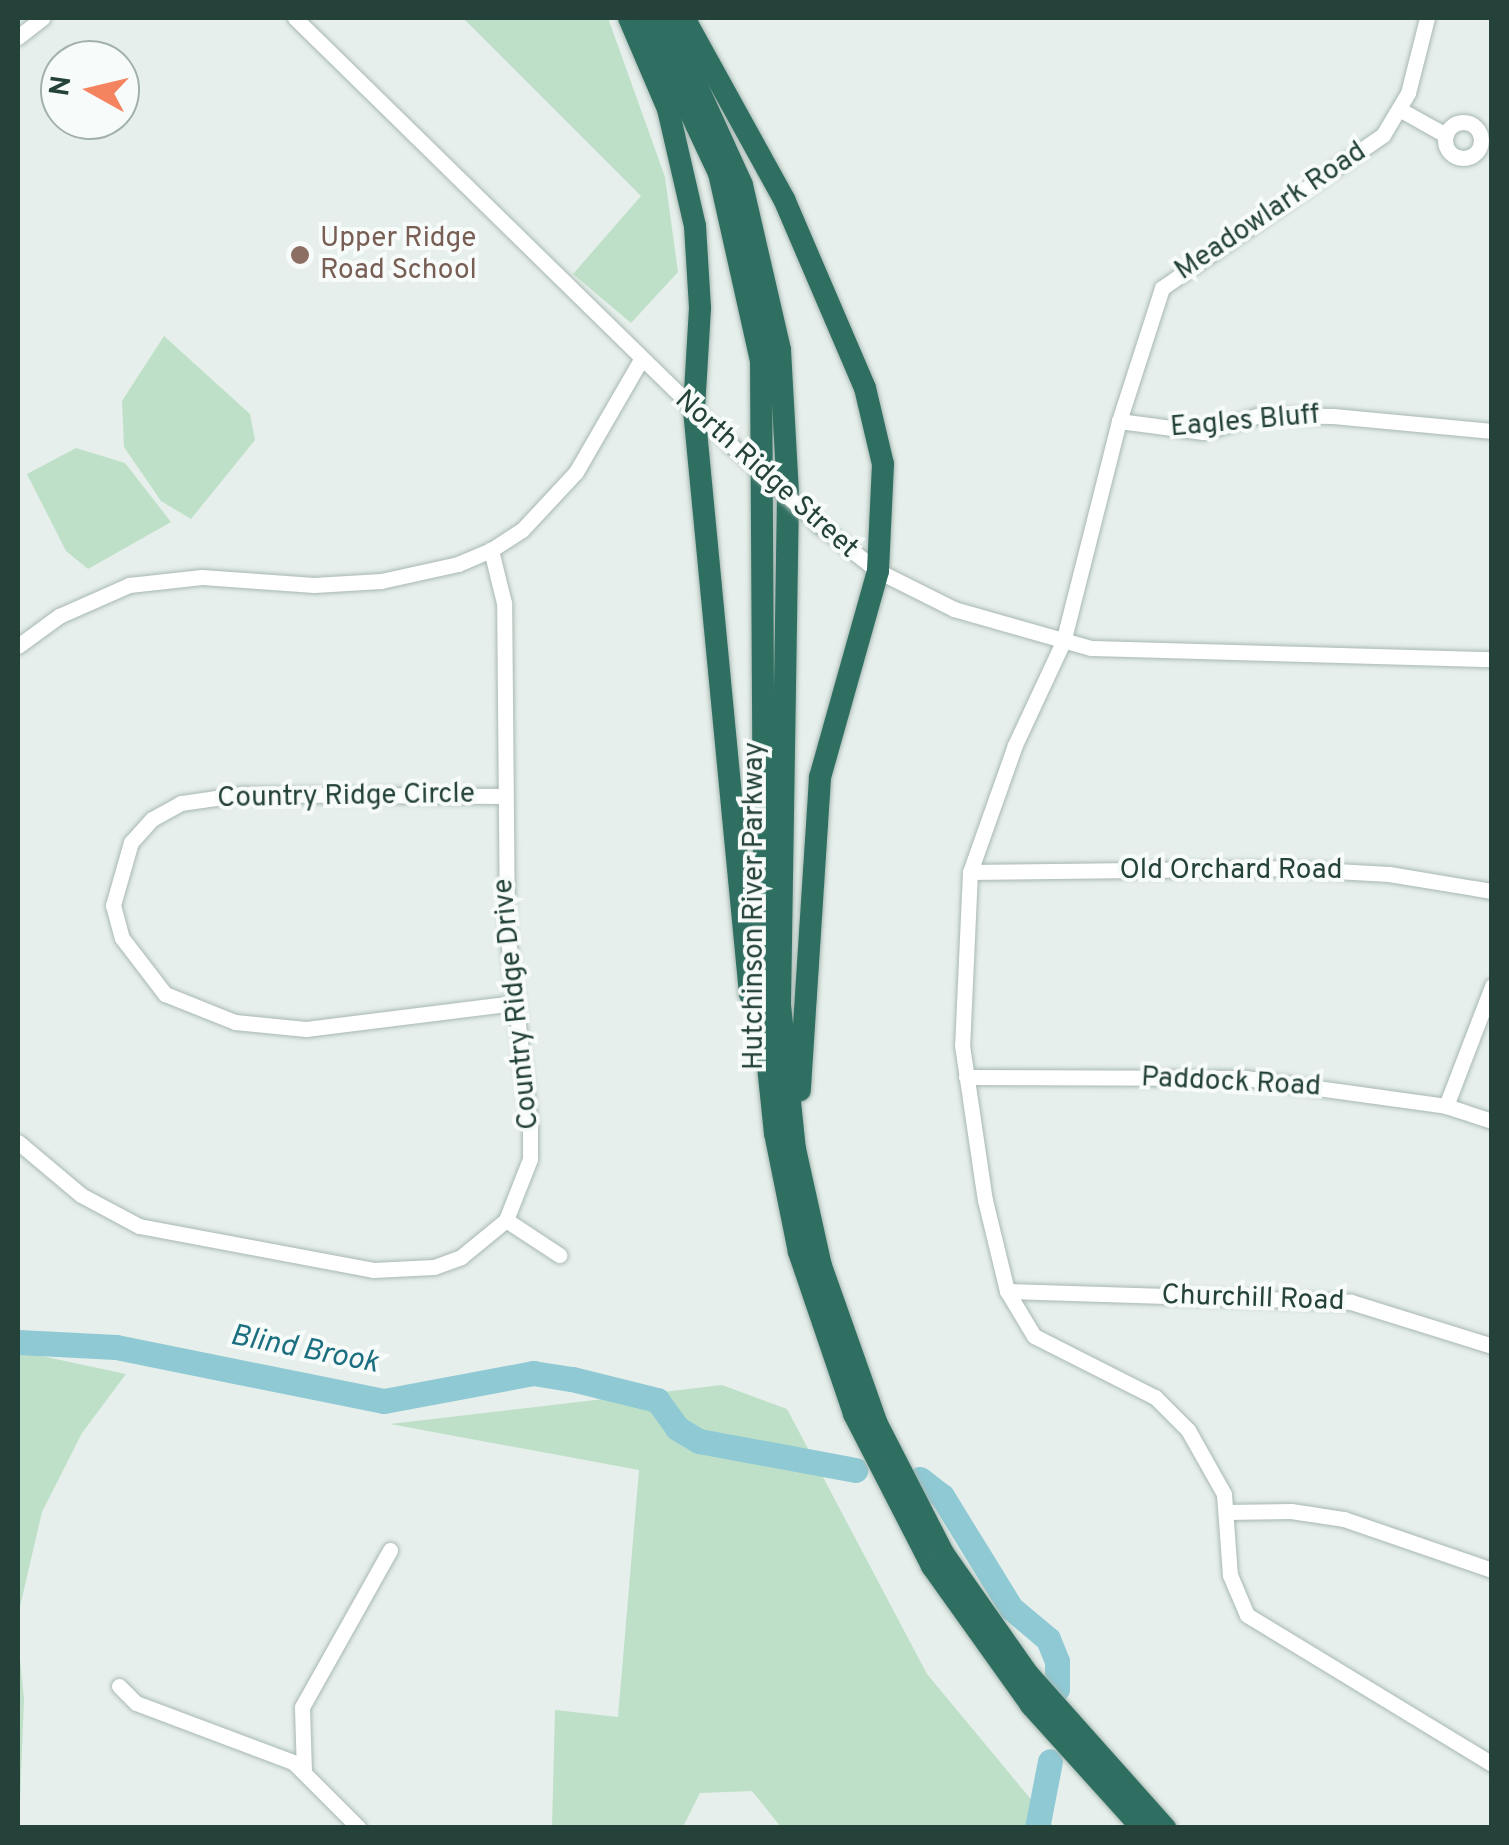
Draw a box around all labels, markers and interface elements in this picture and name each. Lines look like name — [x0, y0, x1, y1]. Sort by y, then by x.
north arrow — [40, 40, 140, 140]
text: N — [43, 74, 81, 99]
street label: Meadowlark Road — [1169, 136, 1373, 288]
place label: Upper Ridge Road School — [320, 222, 477, 288]
marker: Upper Ridge Road School — [289, 244, 311, 266]
street label: North Ridge Street — [667, 384, 865, 566]
street label: Eagles Bluff — [1169, 399, 1321, 445]
street label: Hutchinson River Parkway — [738, 742, 772, 1070]
street label: Country Ridge Circle — [217, 778, 475, 816]
street label: Old Orchard Road — [1119, 854, 1343, 888]
street label: Country Ridge Drive — [487, 877, 547, 1131]
street label: Paddock Road — [1140, 1062, 1322, 1104]
street label: Churchill Road — [1161, 1279, 1345, 1319]
water label: Blind Brook — [227, 1319, 381, 1383]

